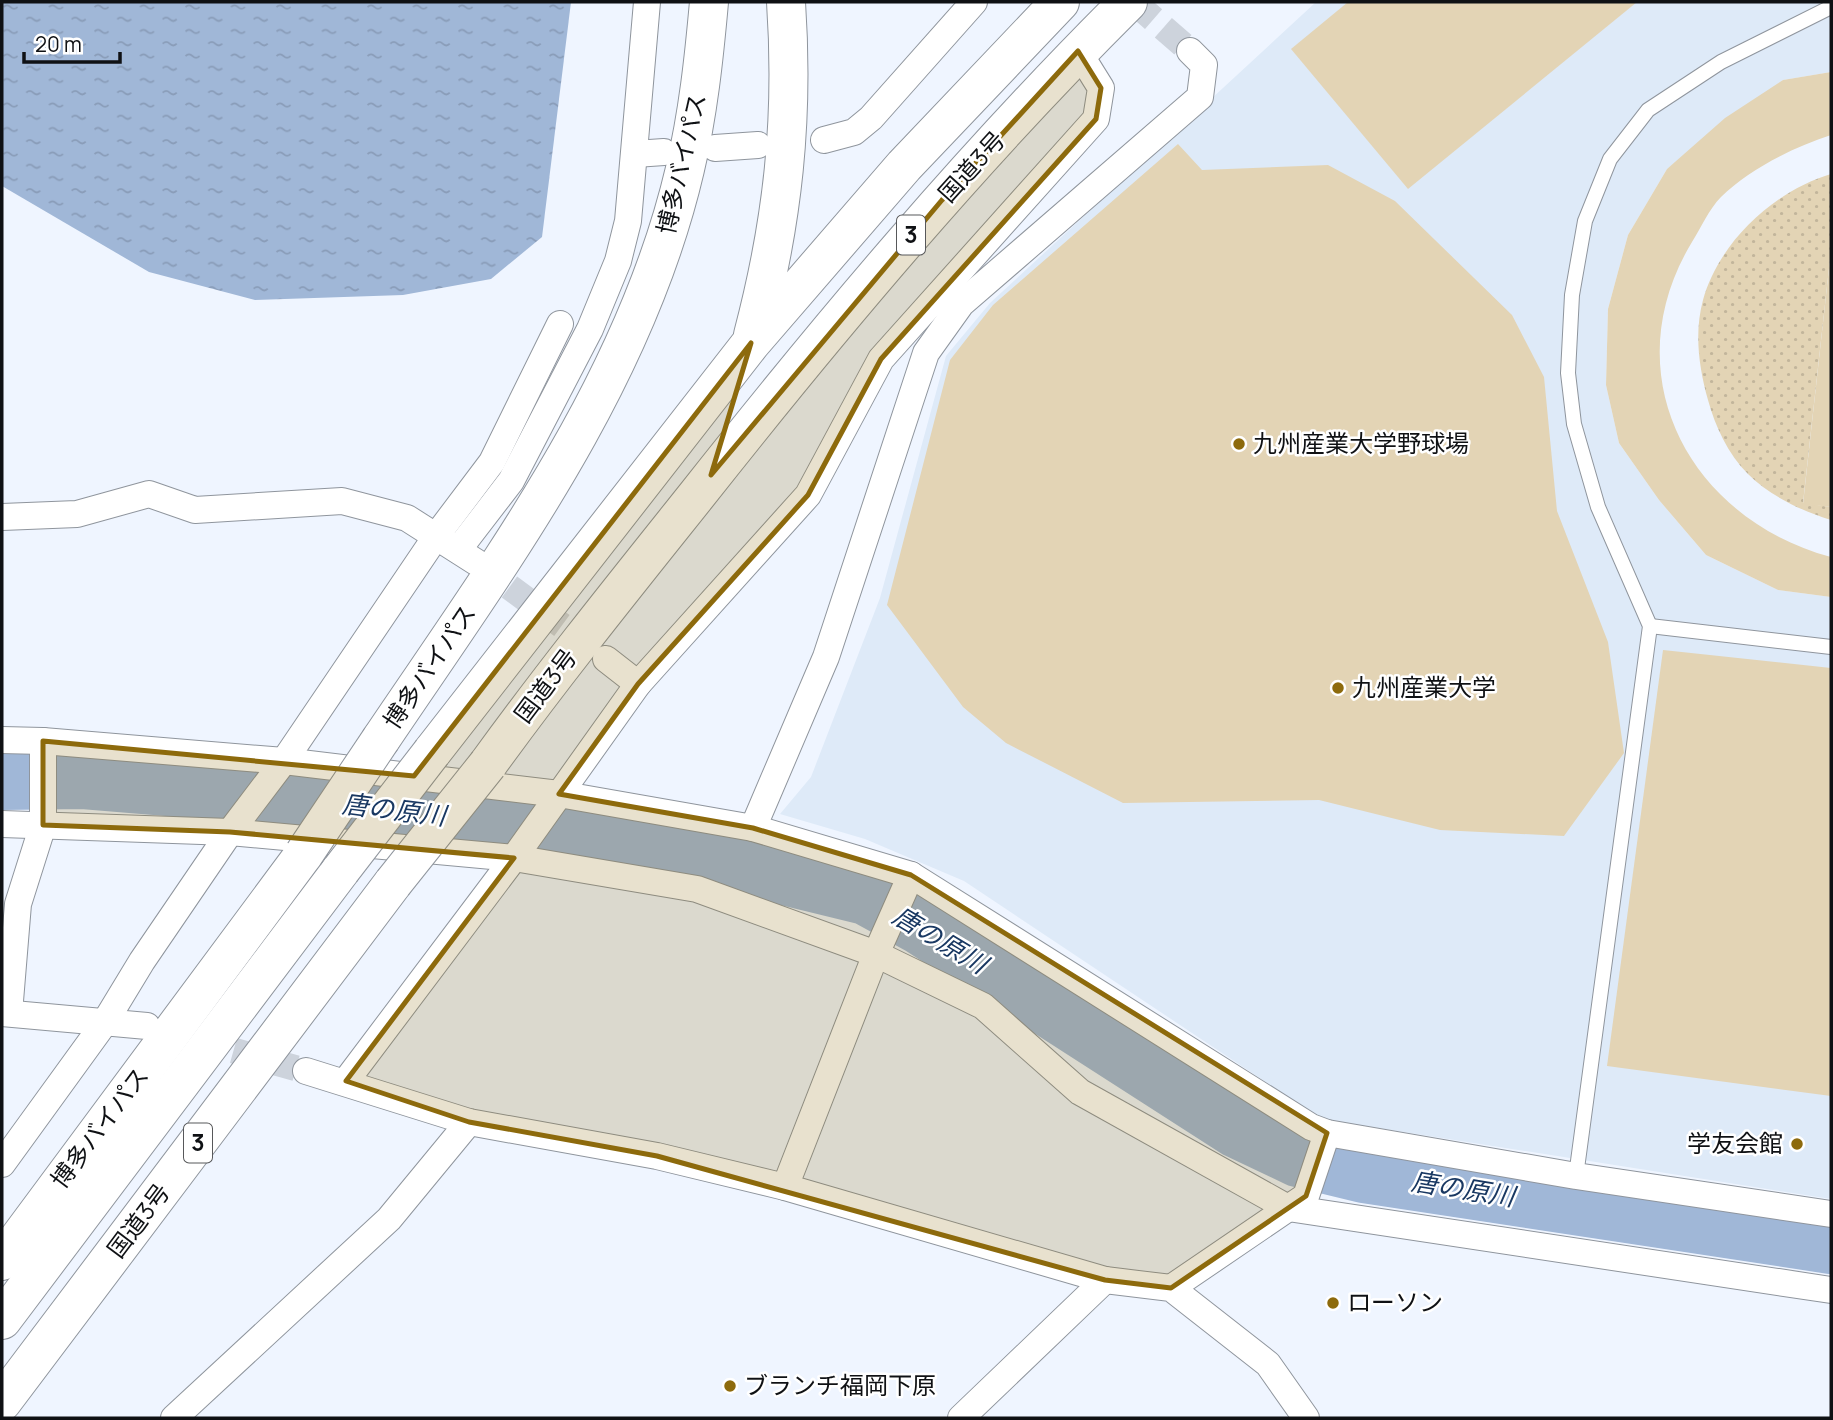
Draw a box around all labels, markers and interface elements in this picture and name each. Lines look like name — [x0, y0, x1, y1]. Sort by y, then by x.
scale bar — [24, 21, 121, 65]
text: 20 m — [35, 30, 82, 58]
street label: 博多バイパス — [648, 90, 713, 237]
street label: 国道3号 — [930, 123, 1012, 209]
road number: 3 — [897, 216, 925, 254]
place label: 九州産業大学野球場 — [1253, 426, 1469, 459]
marker: 九州産業大学野球場 — [1231, 436, 1247, 452]
street label: 博多バイパス — [375, 597, 483, 735]
street label: 国道3号 — [506, 641, 584, 729]
place label: 九州産業大学 — [1352, 670, 1496, 703]
marker: 九州産業大学 — [1330, 680, 1346, 696]
water label: 唐の原川 — [340, 785, 451, 834]
water label: 唐の原川 — [887, 897, 997, 983]
street label: 博多バイパス — [42, 1060, 155, 1194]
road number: 3 — [184, 1124, 212, 1162]
place label: 学友会館 — [1687, 1126, 1783, 1159]
marker: 学友会館 — [1789, 1136, 1805, 1152]
water label: 唐の原川 — [1409, 1162, 1520, 1214]
street label: 国道3号 — [99, 1176, 177, 1264]
place label: ローソン — [1347, 1285, 1443, 1318]
marker: ローソン — [1325, 1295, 1341, 1311]
place label: ブランチ福岡下原 — [744, 1368, 936, 1401]
marker: ブランチ福岡下原 — [722, 1378, 738, 1394]

